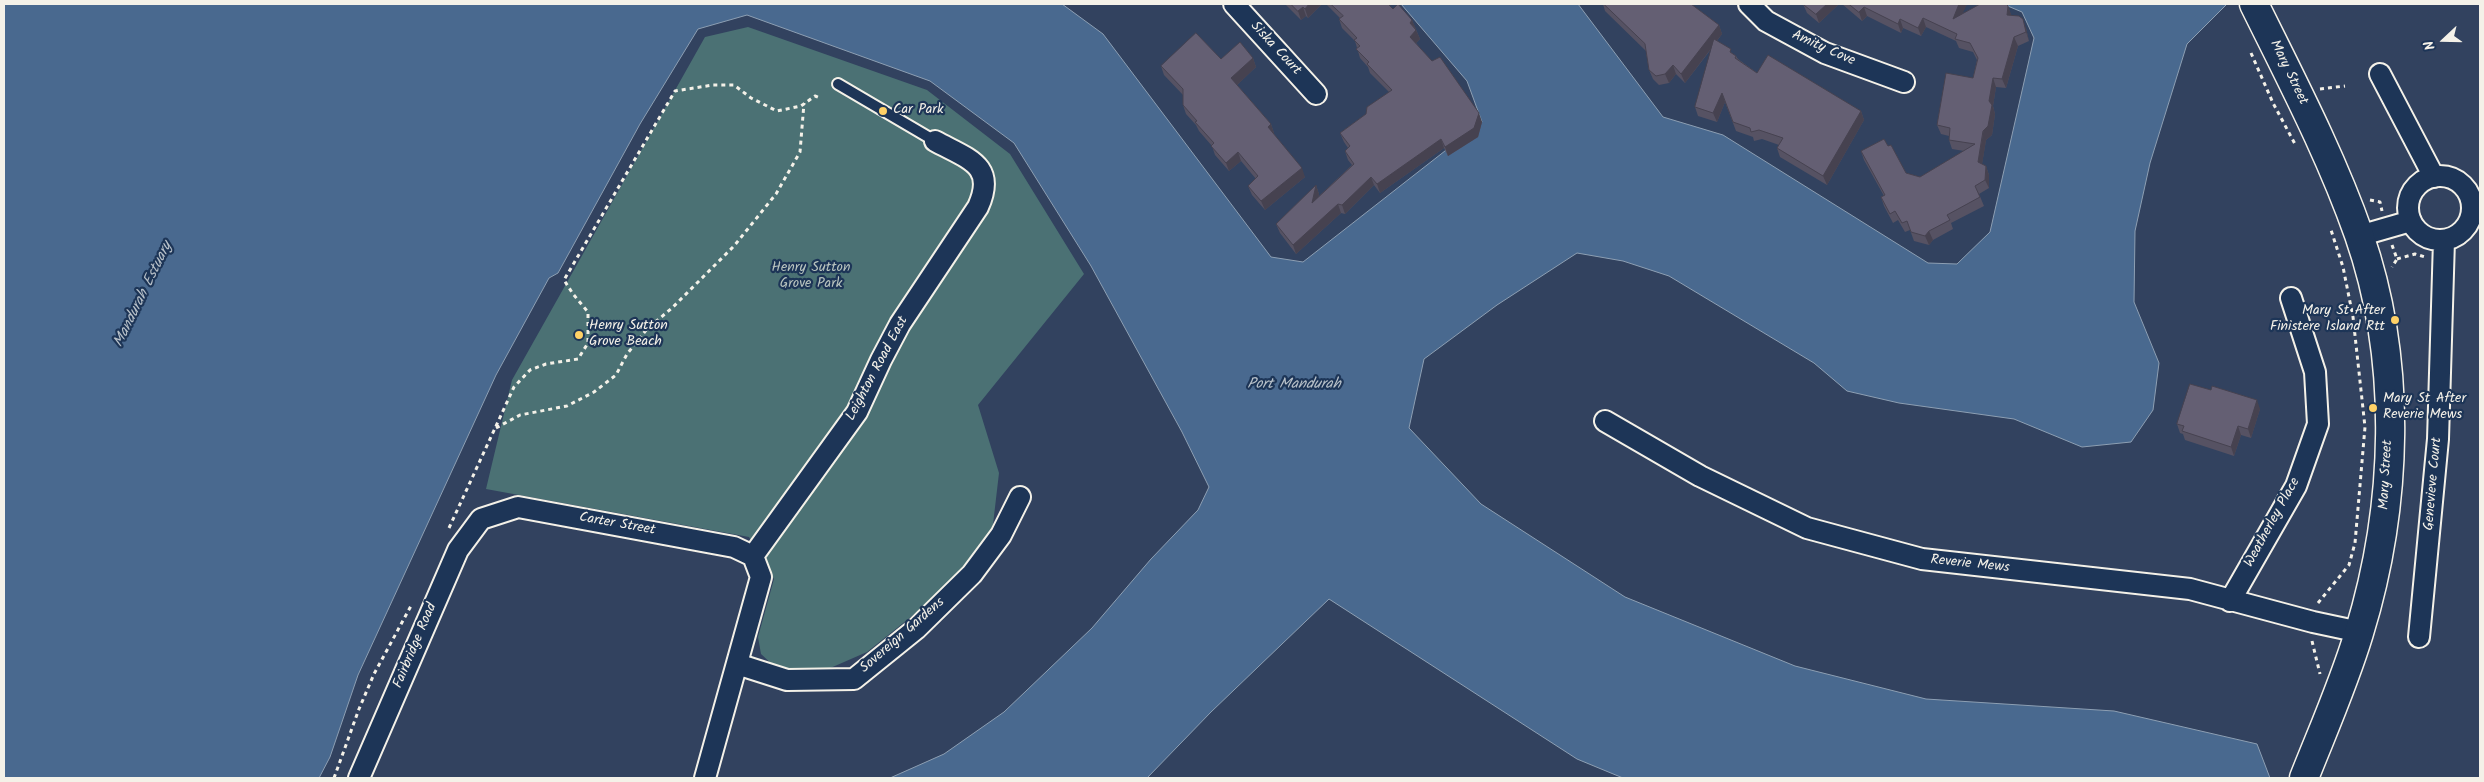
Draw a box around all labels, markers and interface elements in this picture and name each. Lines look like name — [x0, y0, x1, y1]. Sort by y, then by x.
north arrow — [2419, 15, 2469, 65]
street label: Siska Court — [1246, 19, 1304, 79]
street label: Amity Cove — [1789, 28, 1857, 70]
text: N — [2418, 37, 2442, 53]
street label: Mary Street — [2265, 38, 2311, 108]
place label: Car Park — [893, 103, 944, 119]
marker: Car Park — [877, 105, 889, 117]
water label: Mandurah Estuary — [111, 239, 177, 351]
park label: Henry Sutton Grove Park — [772, 261, 850, 294]
place label: Mary St After Finistere Island Rtt — [2270, 304, 2385, 336]
street label: Leighton Road East — [843, 314, 913, 424]
marker: Mary St After Finistere Island Rtt — [2389, 314, 2401, 326]
place label: Henry Sutton Grove Beach — [589, 319, 668, 352]
marker: Henry Sutton Grove Beach — [573, 329, 585, 341]
water label: Port Mandurah — [1247, 376, 1341, 394]
place label: Mary St After Reverie Mews — [2383, 392, 2466, 424]
marker: Mary St After Reverie Mews — [2367, 402, 2379, 414]
street label: Genevieve Court — [2422, 437, 2446, 531]
street label: Mary Street — [2377, 440, 2397, 510]
street label: Weatherley Place — [2241, 475, 2305, 571]
street label: Carter Street — [578, 510, 656, 540]
street label: Reverie Mews — [1930, 553, 2010, 577]
street label: Sovereign Gardens — [857, 595, 949, 677]
street label: Fairbridge Road — [391, 601, 441, 691]

